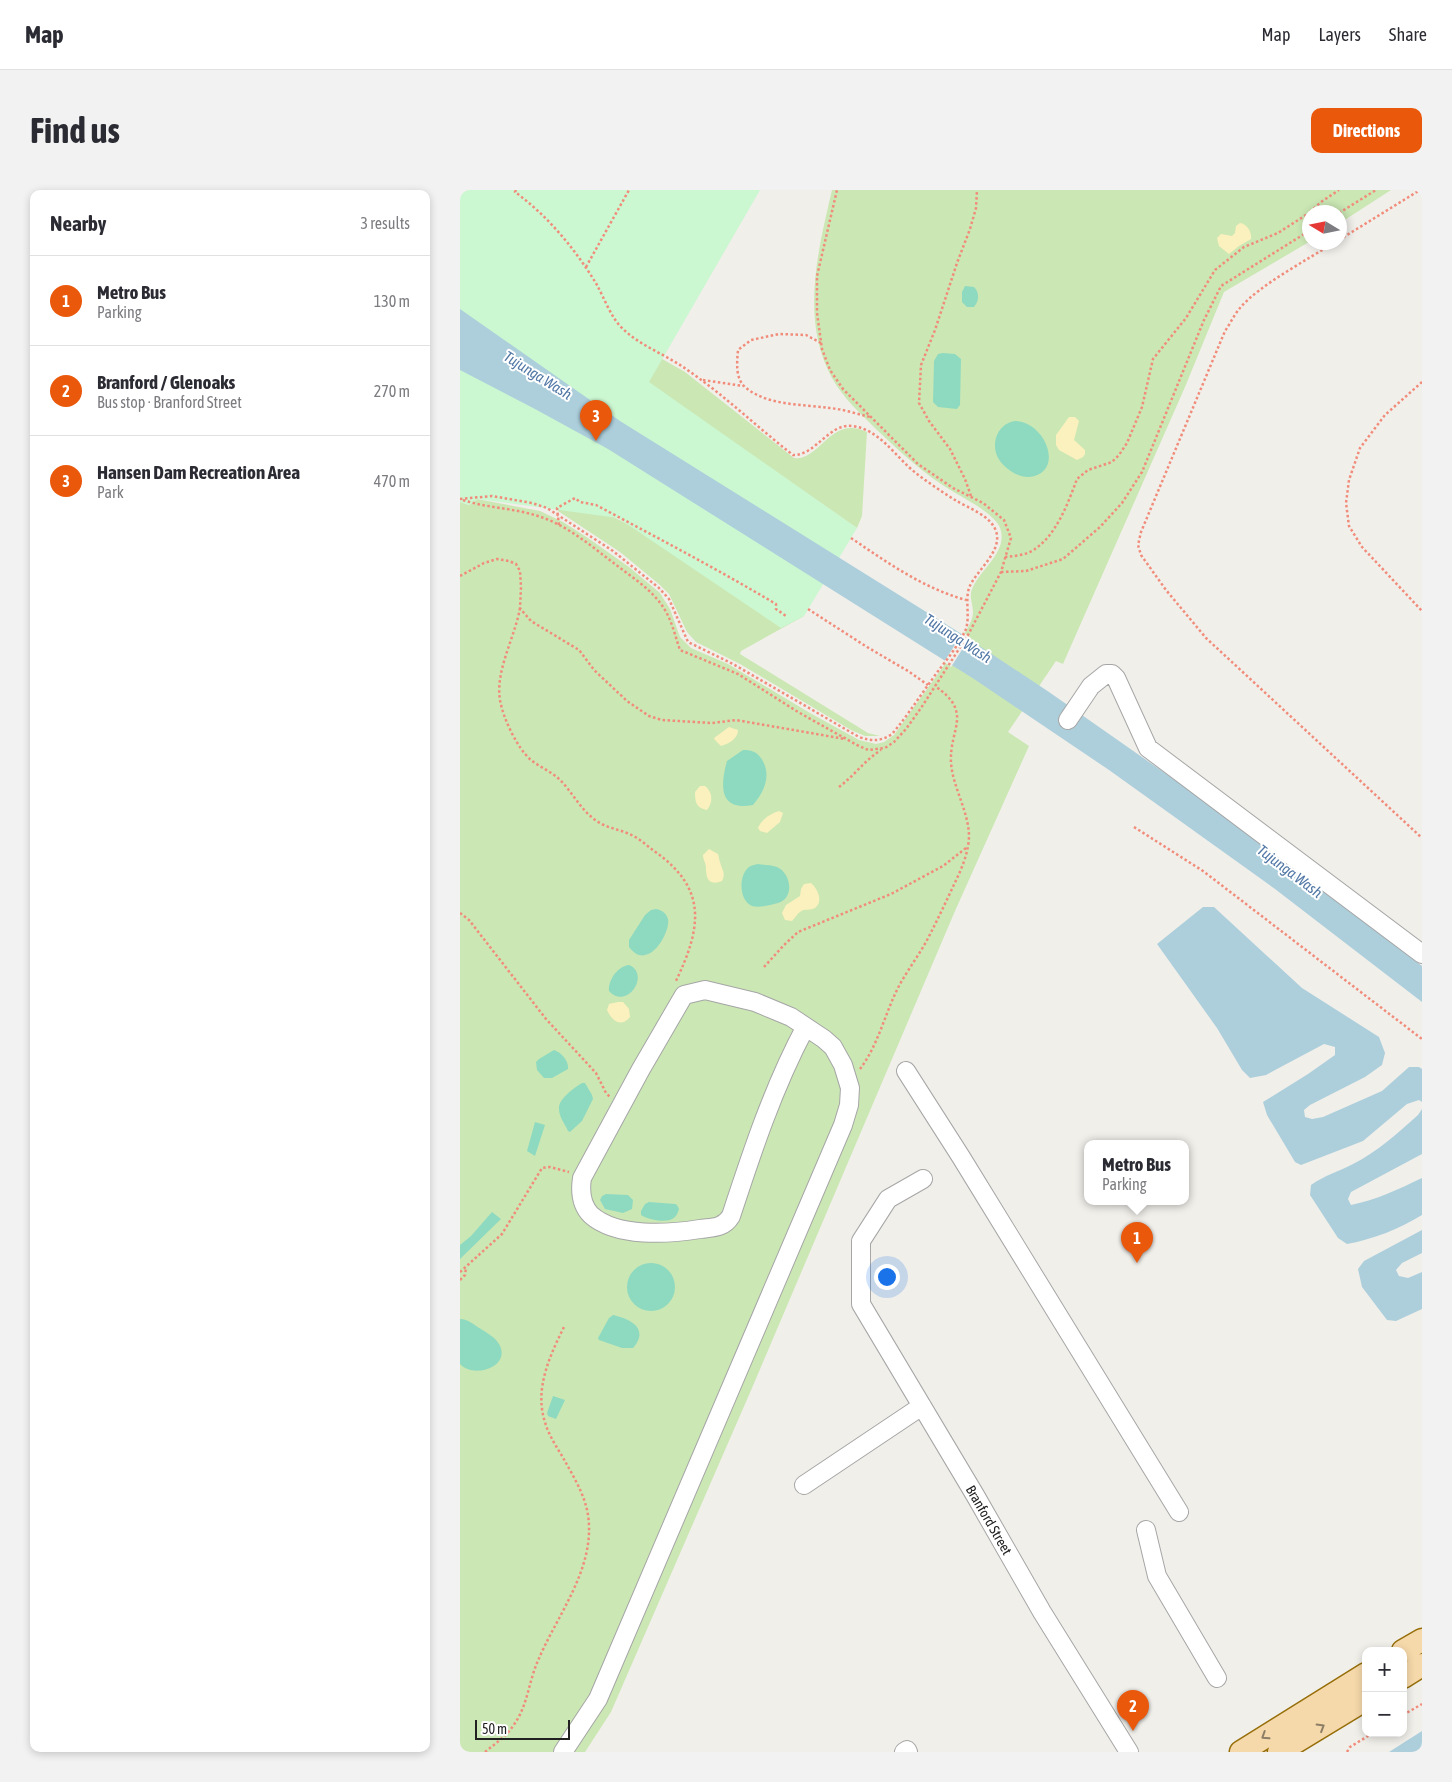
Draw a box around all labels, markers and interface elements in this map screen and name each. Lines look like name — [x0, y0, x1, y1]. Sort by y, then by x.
text: Map — [25, 21, 64, 48]
text: Map — [1261, 24, 1290, 45]
text: Layers — [1318, 24, 1361, 45]
text: Share — [1389, 24, 1427, 45]
button: Directions — [1311, 108, 1422, 153]
text: Find us — [30, 110, 120, 150]
north arrow — [1302, 205, 1347, 250]
text: Nearby — [50, 211, 106, 235]
text: 3 results — [360, 214, 410, 232]
text: Metro Bus — [97, 281, 166, 303]
text: 1 — [62, 292, 70, 310]
text: 130 m — [374, 292, 410, 310]
text: Parking — [97, 303, 142, 321]
water label: Tujunga Wash — [501, 347, 575, 403]
text: Branford / Glenoaks — [97, 371, 235, 393]
text: 2 — [62, 382, 70, 400]
text: 270 m — [374, 382, 410, 400]
text: Bus stop · Branford Street — [97, 393, 242, 411]
pin: 3 — [580, 400, 612, 441]
text: Hansen Dam Recreation Area — [97, 461, 300, 483]
text: 3 — [62, 472, 70, 490]
text: 470 m — [374, 472, 410, 490]
text: Park — [97, 483, 124, 501]
water label: Tujunga Wash — [921, 610, 995, 666]
water label: Tujunga Wash — [1254, 841, 1326, 901]
popup — [1084, 1140, 1189, 1205]
text: Metro Bus — [1102, 1153, 1171, 1175]
text: Parking — [1102, 1175, 1147, 1193]
pin: 1 — [1121, 1222, 1153, 1263]
your location — [874, 1264, 900, 1290]
street label: Branford Street — [963, 1482, 1015, 1558]
map controls — [1362, 1647, 1407, 1737]
button: + — [1362, 1647, 1407, 1692]
pin: 2 — [1117, 1690, 1149, 1731]
button: − — [1362, 1692, 1407, 1737]
scale bar — [475, 1717, 570, 1740]
text: 50 m — [482, 1721, 507, 1737]
one-way arrow — [1315, 1723, 1324, 1733]
one-way arrow — [1261, 1730, 1271, 1739]

